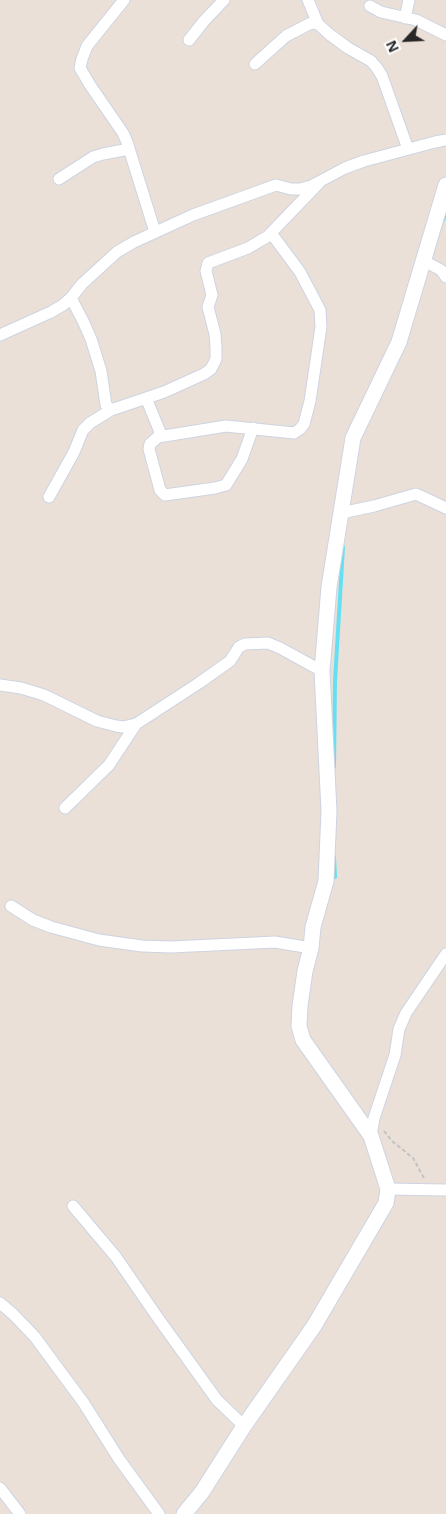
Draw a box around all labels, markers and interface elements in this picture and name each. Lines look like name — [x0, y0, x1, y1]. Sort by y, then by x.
north arrow — [381, 15, 431, 65]
text: N — [381, 37, 403, 56]

